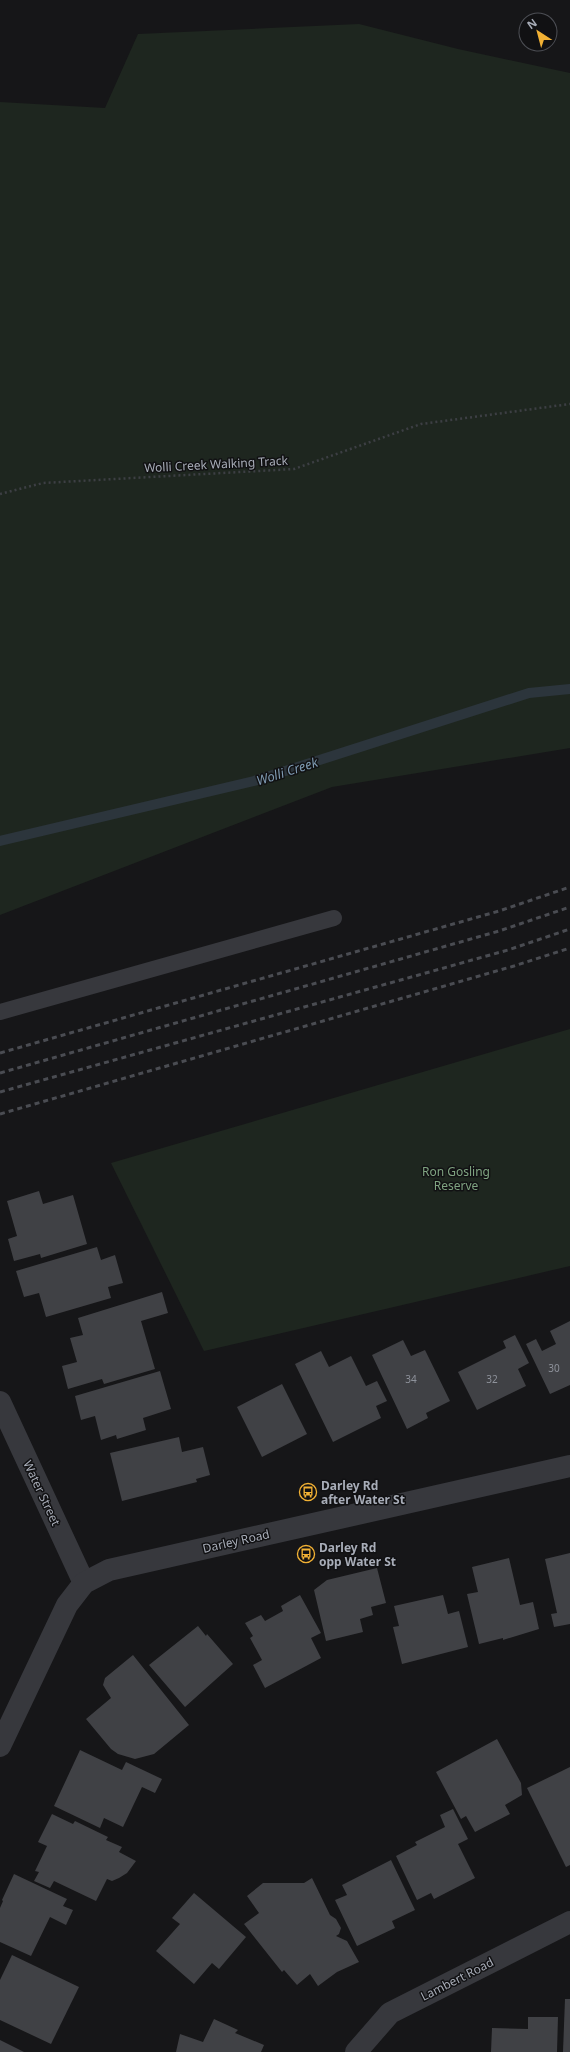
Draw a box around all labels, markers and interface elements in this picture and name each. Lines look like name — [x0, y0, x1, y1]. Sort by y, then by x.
north arrow — [518, 12, 558, 52]
text: N — [524, 15, 540, 32]
street label: Wolli Creek Walking Track — [144, 452, 289, 476]
water label: Wolli Creek — [254, 752, 321, 789]
park label: Ron Gosling Reserve — [422, 1163, 490, 1194]
house number: 30 — [548, 1361, 560, 1375]
house number: 34 — [405, 1372, 417, 1386]
house number: 32 — [486, 1372, 498, 1386]
street label: Water Street — [19, 1458, 65, 1529]
place label: Darley Rd after Water St — [321, 1477, 405, 1508]
bus stop icon: Darley Rd after Water St — [298, 1482, 318, 1502]
street label: Darley Road — [201, 1525, 271, 1557]
place label: Darley Rd opp Water St — [319, 1539, 396, 1570]
bus stop icon: Darley Rd opp Water St — [296, 1544, 316, 1564]
street label: Lambert Road — [418, 1953, 496, 2005]

